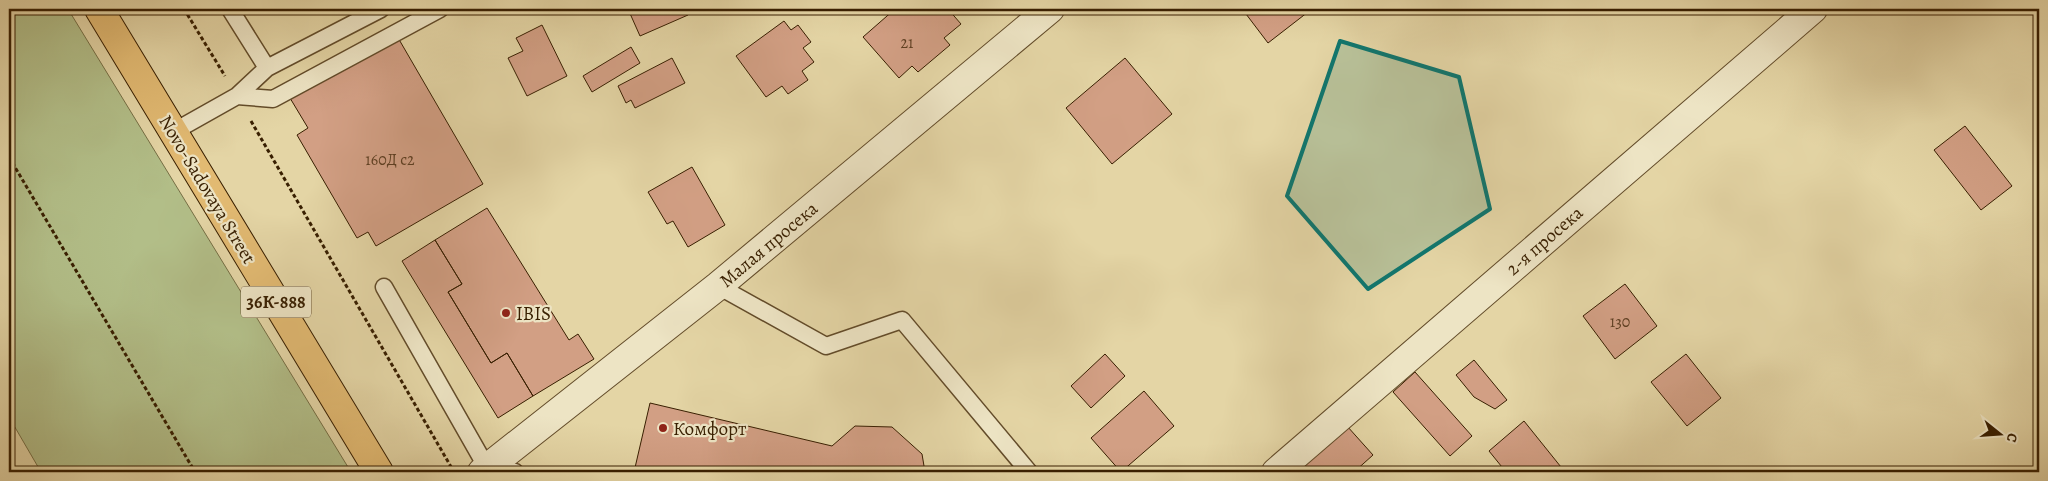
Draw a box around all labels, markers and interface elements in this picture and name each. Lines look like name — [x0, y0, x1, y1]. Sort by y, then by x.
house number: 21 — [900, 32, 914, 54]
street label: Novo-Sadovaya Street — [152, 110, 262, 269]
house number: 160Д с2 — [365, 149, 415, 171]
street label: Малая просека — [714, 196, 824, 294]
street label: 2-я просека — [1501, 200, 1589, 281]
road number: 36К-888 — [241, 286, 311, 318]
place label: IBIS — [516, 301, 551, 327]
marker: IBIS — [500, 307, 512, 319]
house number: 130 — [1610, 311, 1630, 333]
north arrow — [1976, 408, 2026, 458]
place label: Комфорт — [673, 416, 747, 442]
marker: Комфорт — [657, 422, 669, 434]
text: С — [2001, 431, 2022, 445]

